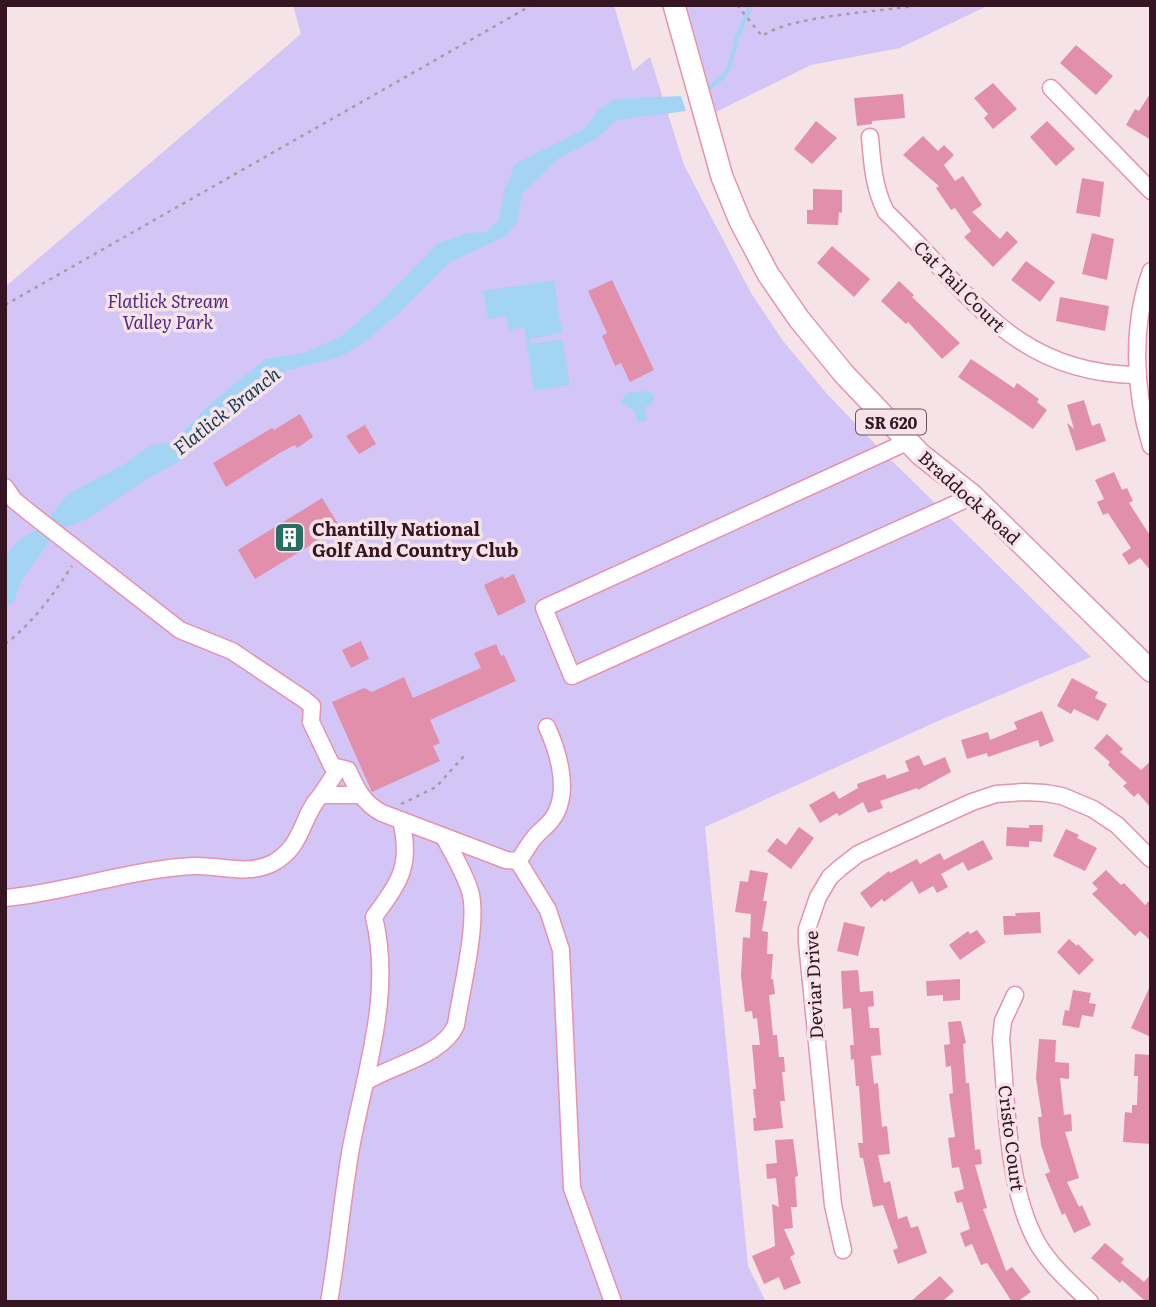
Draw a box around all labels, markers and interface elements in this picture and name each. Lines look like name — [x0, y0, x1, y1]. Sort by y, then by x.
street label: Cat Tail Court — [908, 234, 1012, 338]
park label: Flatlick Stream Valley Park — [107, 287, 229, 335]
water label: Flatlick Branch — [167, 359, 285, 461]
road number: SR 620 — [856, 410, 926, 434]
street label: Braddock Road — [913, 444, 1027, 550]
place label: Chantilly National Golf And Country Club — [312, 515, 519, 563]
building icon: Chantilly National Golf And Country Club — [272, 521, 306, 555]
street label: Deviar Drive — [797, 930, 829, 1040]
street label: Cristo Court — [992, 1083, 1032, 1193]

